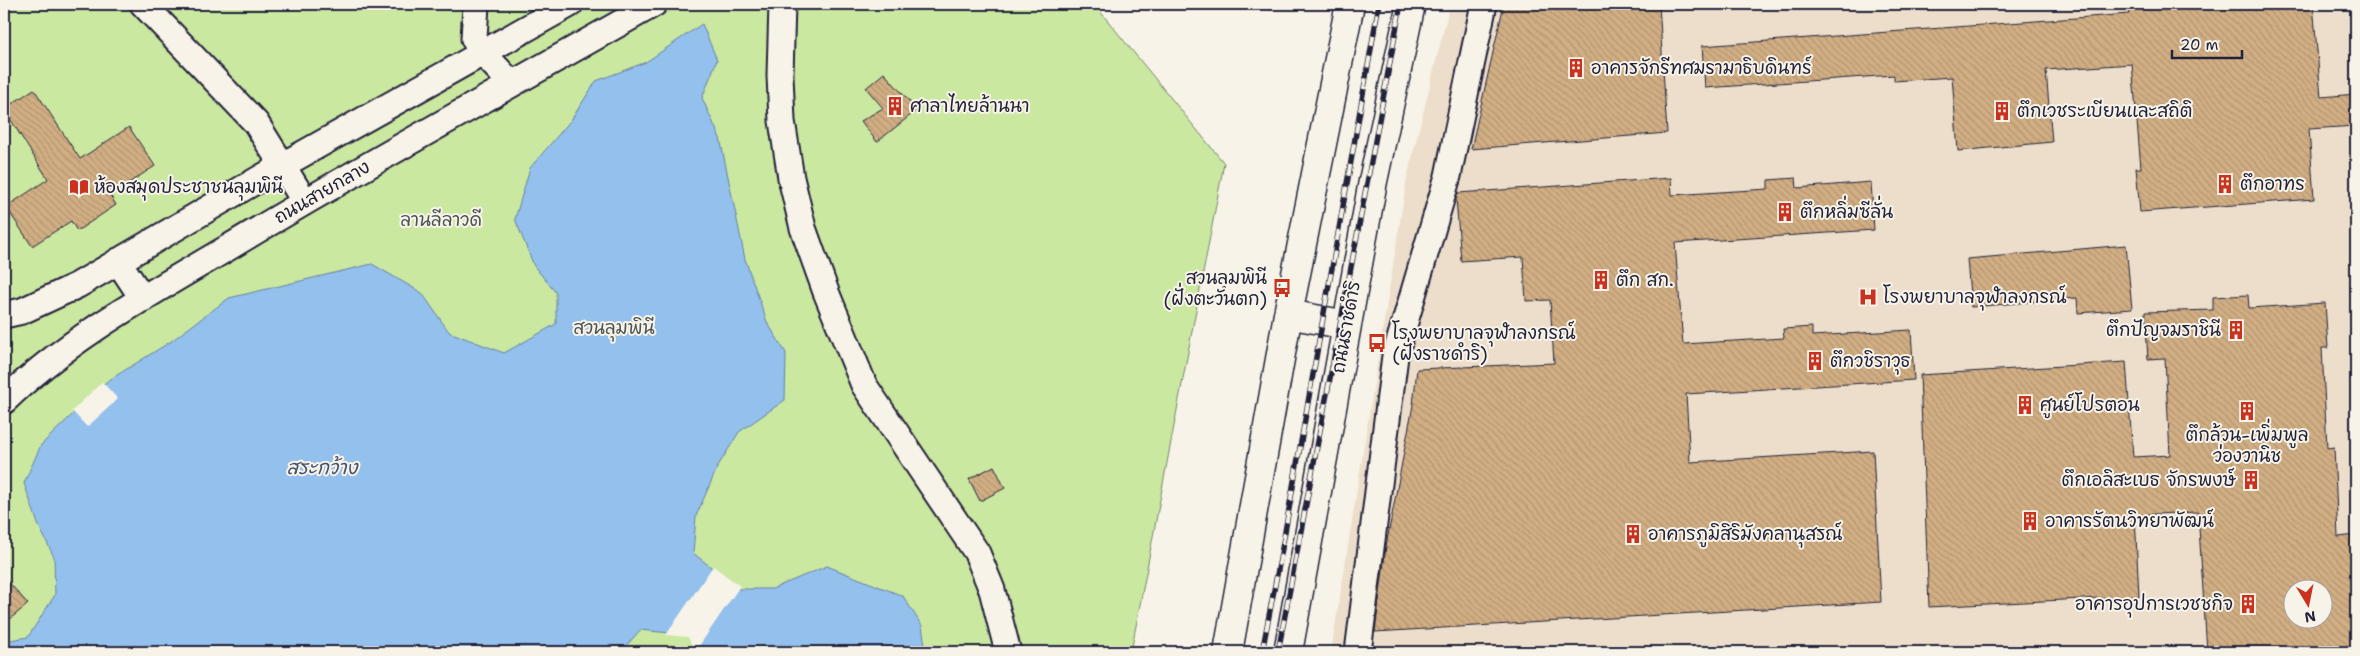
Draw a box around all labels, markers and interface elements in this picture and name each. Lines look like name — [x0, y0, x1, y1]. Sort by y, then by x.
scale bar — [2172, 28, 2242, 60]
text: 20 m — [2180, 35, 2219, 55]
place label: อาคารจักรีทศมรามาธิบดินทร์ — [1591, 55, 1812, 80]
building icon: อาคารจักรีทศมรามาธิบดินทร์ — [1565, 57, 1587, 79]
place label: ศาลาไทยล้านนา — [910, 93, 1030, 118]
building icon: ศาลาไทยล้านนา — [884, 95, 906, 117]
place label: ตึกเวชระเบียนและสถิติ — [2017, 99, 2192, 123]
building icon: ตึกเวชระเบียนและสถิติ — [1991, 100, 2013, 122]
street label: ถนนสายกลาง — [270, 155, 374, 229]
place label: ตึกอาทร — [2240, 172, 2305, 196]
building icon: ตึกอาทร — [2214, 173, 2236, 195]
place label: ห้องสมุดประชาชนลุมพินี — [94, 175, 283, 201]
library icon: ห้องสมุดประชาชนลุมพินี — [68, 176, 90, 198]
place label: ตึกหลิ่มซีลั่น — [1800, 195, 1893, 224]
building icon: ตึกหลิ่มซีลั่น — [1774, 201, 1796, 223]
park label: ลานลีลาวดี — [400, 208, 482, 232]
place label: สวนลุมพินี (ฝั่งตะวันตก) — [1163, 266, 1267, 311]
place label: ตึก สก. — [1616, 268, 1674, 292]
building icon: ตึก สก. — [1590, 269, 1612, 291]
bus stop icon: สวนลุมพินี (ฝั่งตะวันตก) — [1271, 277, 1293, 299]
street label: ถนนราชดำริ — [1326, 279, 1366, 375]
place label: โรงพยาบาลจุฬาลงกรณ์ — [1883, 284, 2067, 311]
hospital icon: โรงพยาบาลจุฬาลงกรณ์ — [1857, 286, 1879, 308]
park label: สวนลุมพินี — [573, 316, 655, 342]
place label: ตึกปัญจมราชินี — [2106, 318, 2221, 342]
building icon: ตึกปัญจมราชินี — [2225, 319, 2247, 341]
place label: โรงพยาบาลจุฬาลงกรณ์ (ฝั่งราชดำริ) — [1392, 320, 1576, 366]
bus stop icon: โรงพยาบาลจุฬาลงกรณ์ (ฝั่งราชดำริ) — [1366, 332, 1388, 354]
place label: ตึกวชิราวุธ — [1830, 349, 1911, 375]
building icon: ตึกวชิราวุธ — [1804, 350, 1826, 372]
place label: ศูนย์โปรตอน — [2040, 392, 2140, 419]
building icon: ศูนย์โปรตอน — [2014, 394, 2036, 416]
building icon: ตึกล้วน-เพิ่มพูล ว่องวานิช — [2236, 400, 2258, 422]
place label: ตึกล้วน-เพิ่มพูล ว่องวานิช — [2185, 418, 2309, 468]
water label: สระกว้าง — [287, 455, 360, 480]
place label: ตึกเอลิสะเบธ จักรพงษ์ — [2062, 467, 2237, 492]
building icon: ตึกเอลิสะเบธ จักรพงษ์ — [2240, 469, 2262, 491]
place label: อาคารรัตนวิทยาพัฒน์ — [2045, 508, 2214, 533]
building icon: อาคารรัตนวิทยาพัฒน์ — [2019, 510, 2041, 532]
place label: อาคารภูมิสิริมังคลานุสรณ์ — [1648, 521, 1842, 548]
building icon: อาคารภูมิสิริมังคลานุสรณ์ — [1622, 523, 1644, 545]
north arrow — [2282, 578, 2332, 628]
place label: อาคารอุปการเวชชกิจ — [2075, 592, 2233, 618]
building icon: อาคารอุปการเวชชกิจ — [2237, 593, 2259, 615]
text: N — [2303, 607, 2317, 627]

